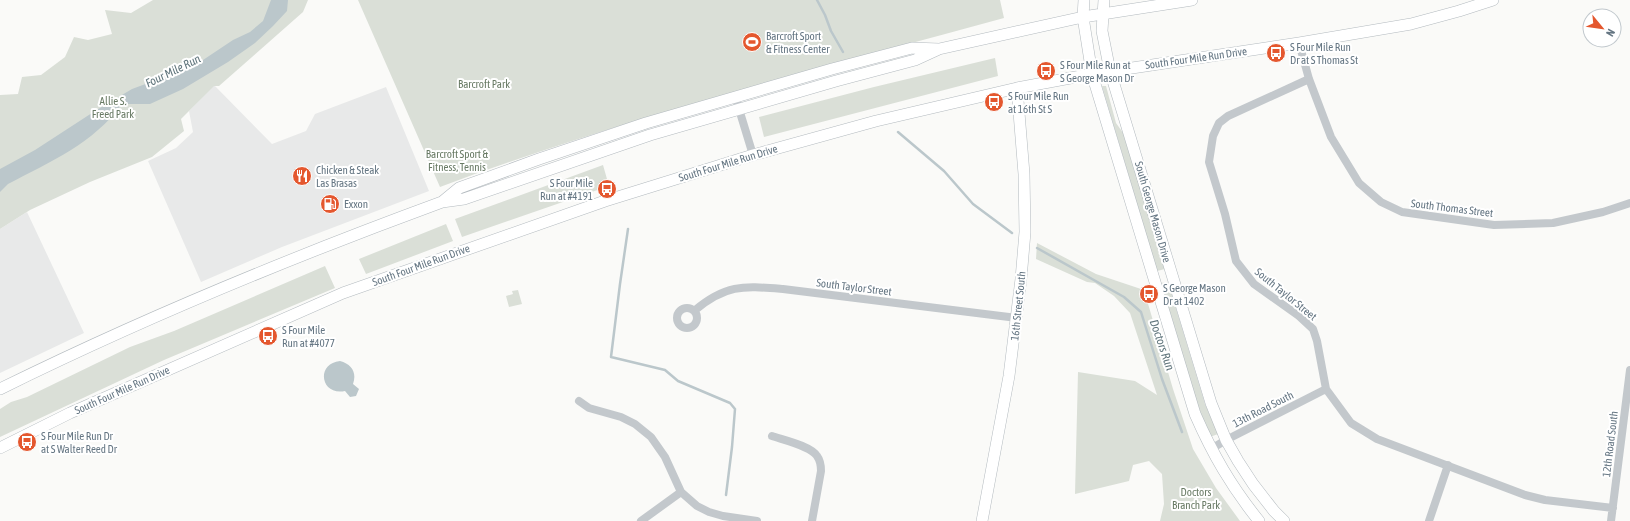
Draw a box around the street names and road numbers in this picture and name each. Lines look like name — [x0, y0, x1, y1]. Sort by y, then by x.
street label: South Four Mile Run Drive — [1144, 45, 1248, 71]
street label: South Four Mile Run Drive — [677, 142, 779, 184]
street label: South George Mason Drive — [1133, 160, 1173, 264]
street label: South Thomas Street — [1410, 197, 1494, 219]
street label: South Four Mile Run Drive — [371, 242, 471, 288]
street label: South Taylor Street — [1253, 266, 1319, 322]
street label: 16th Street South — [1008, 271, 1028, 341]
street label: South Taylor Street — [816, 276, 892, 298]
street label: South Four Mile Run Drive — [73, 364, 171, 416]
street label: 13th Road South — [1231, 389, 1295, 429]
street label: 12th Road South — [1600, 410, 1620, 478]

